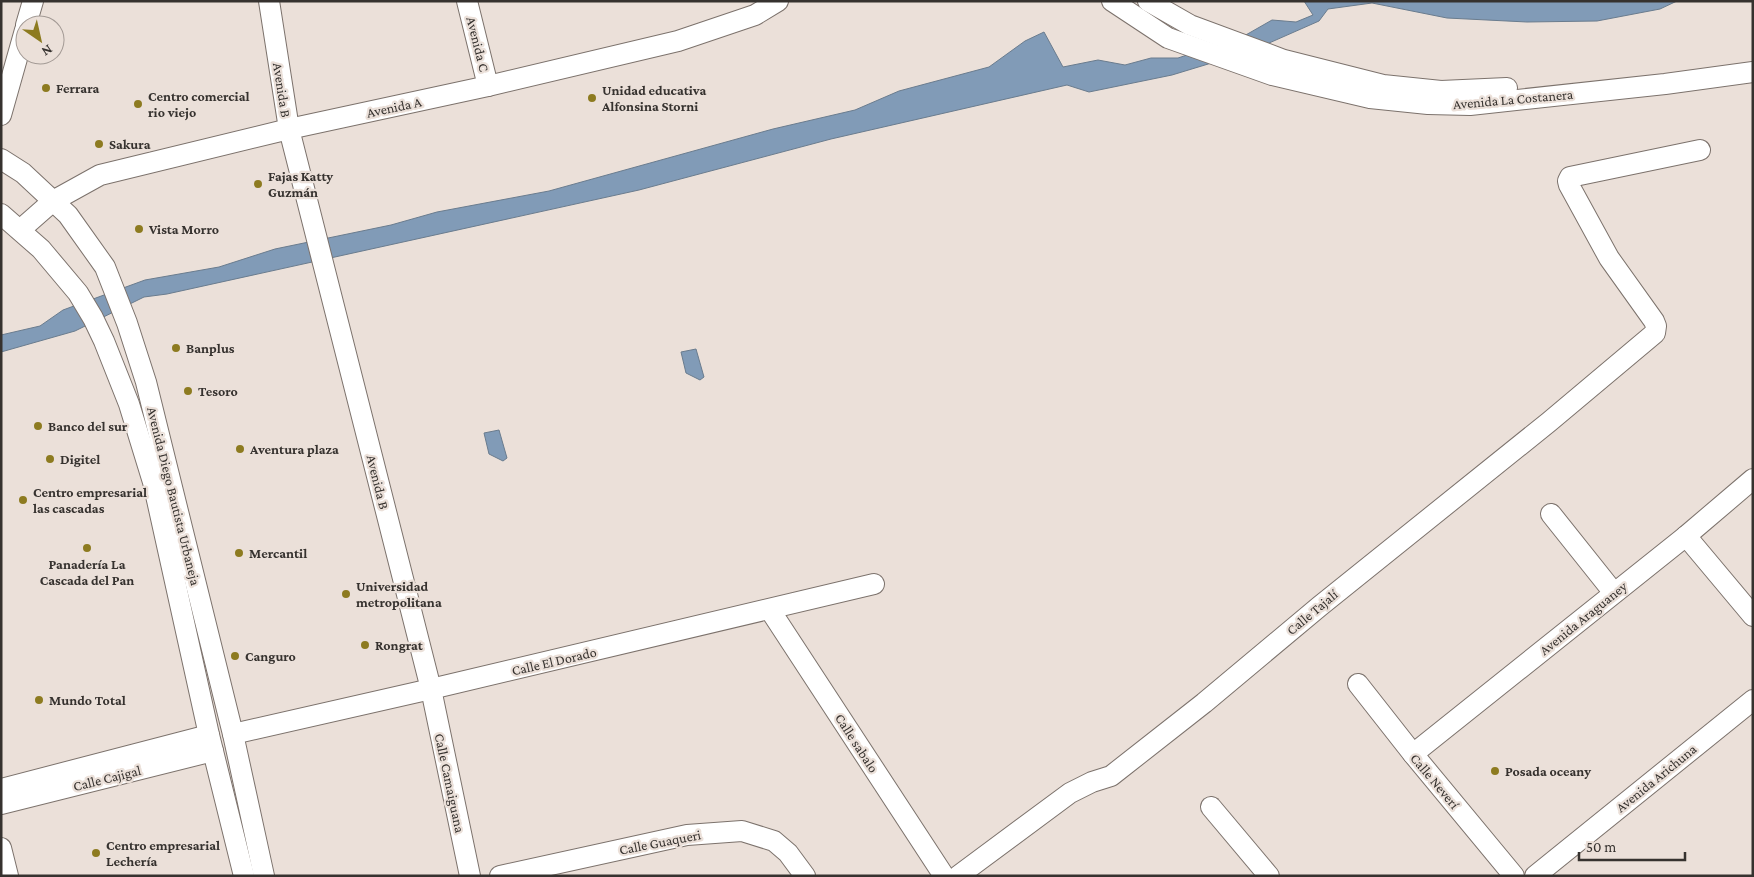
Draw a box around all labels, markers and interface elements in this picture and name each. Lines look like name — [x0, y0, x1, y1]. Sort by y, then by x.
north arrow — [15, 15, 65, 65]
street label: Avenida C — [463, 15, 493, 73]
text: N — [38, 41, 56, 60]
street label: Avenida B — [270, 61, 294, 119]
place label: Ferrara — [56, 80, 99, 96]
marker: Ferrara — [40, 82, 52, 94]
place label: Unidad educativa Alfonsina Storni — [601, 82, 706, 114]
street label: Avenida La Costanera — [1452, 86, 1574, 112]
place label: Centro comercial rio viejo — [148, 88, 250, 121]
marker: Unidad educativa Alfonsina Storni — [586, 92, 598, 104]
street label: Avenida A — [365, 93, 423, 121]
marker: Centro comercial rio viejo — [132, 98, 144, 110]
place label: Sakura — [109, 136, 151, 152]
marker: Sakura — [93, 138, 105, 150]
place label: Fajas Katty Guzmán — [268, 168, 333, 200]
marker: Fajas Katty Guzmán — [252, 178, 264, 190]
place label: Vista Morro — [148, 221, 219, 237]
marker: Vista Morro — [133, 223, 145, 235]
place label: Banplus — [186, 340, 235, 356]
marker: Banplus — [170, 342, 182, 354]
place label: Tesoro — [198, 383, 238, 399]
marker: Tesoro — [182, 385, 194, 397]
street label: Avenida Diego Bautista Urbaneja — [143, 405, 204, 588]
place label: Banco del sur — [48, 418, 128, 434]
marker: Banco del sur — [32, 420, 44, 432]
place label: Aventura plaza — [249, 441, 339, 457]
marker: Aventura plaza — [234, 443, 246, 455]
place label: Digitel — [60, 451, 100, 467]
marker: Digitel — [44, 453, 56, 465]
street label: Avenida B — [364, 453, 393, 511]
place label: Centro empresarial las cascadas — [33, 484, 147, 516]
marker: Centro empresarial las cascadas — [17, 494, 29, 506]
marker: Panadería La Cascada del Pan — [81, 542, 93, 554]
place label: Mercantil — [249, 545, 307, 561]
marker: Mercantil — [233, 547, 245, 559]
place label: Panadería La Cascada del Pan — [40, 556, 134, 588]
place label: Universidad metropolitana — [356, 578, 442, 610]
street label: Avenida Araguaney — [1536, 578, 1630, 658]
street label: Calle Tajalí — [1283, 586, 1342, 639]
marker: Universidad metropolitana — [340, 588, 352, 600]
place label: Rongrat — [375, 637, 424, 653]
marker: Rongrat — [359, 639, 371, 651]
street label: Calle El Dorado — [510, 643, 598, 679]
place label: Canguro — [245, 648, 296, 664]
marker: Canguro — [229, 650, 241, 662]
place label: Mundo Total — [49, 692, 126, 708]
marker: Mundo Total — [33, 694, 45, 706]
street label: Calle sabalo — [832, 711, 882, 776]
street label: Calle Camaiguana — [432, 732, 468, 835]
street label: Avenida Arichuna — [1612, 740, 1700, 815]
street label: Calle Neverí — [1407, 750, 1463, 812]
street label: Calle Cajigal — [71, 762, 143, 795]
place label: Posada oceany — [1505, 763, 1591, 779]
marker: Posada oceany — [1489, 765, 1501, 777]
street label: Calle Guaqueri — [618, 826, 703, 858]
scale bar — [1579, 830, 1685, 862]
place label: Centro empresarial Lechería — [106, 837, 220, 869]
text: 50 m — [1586, 839, 1616, 855]
marker: Centro empresarial Lechería — [90, 847, 102, 859]

